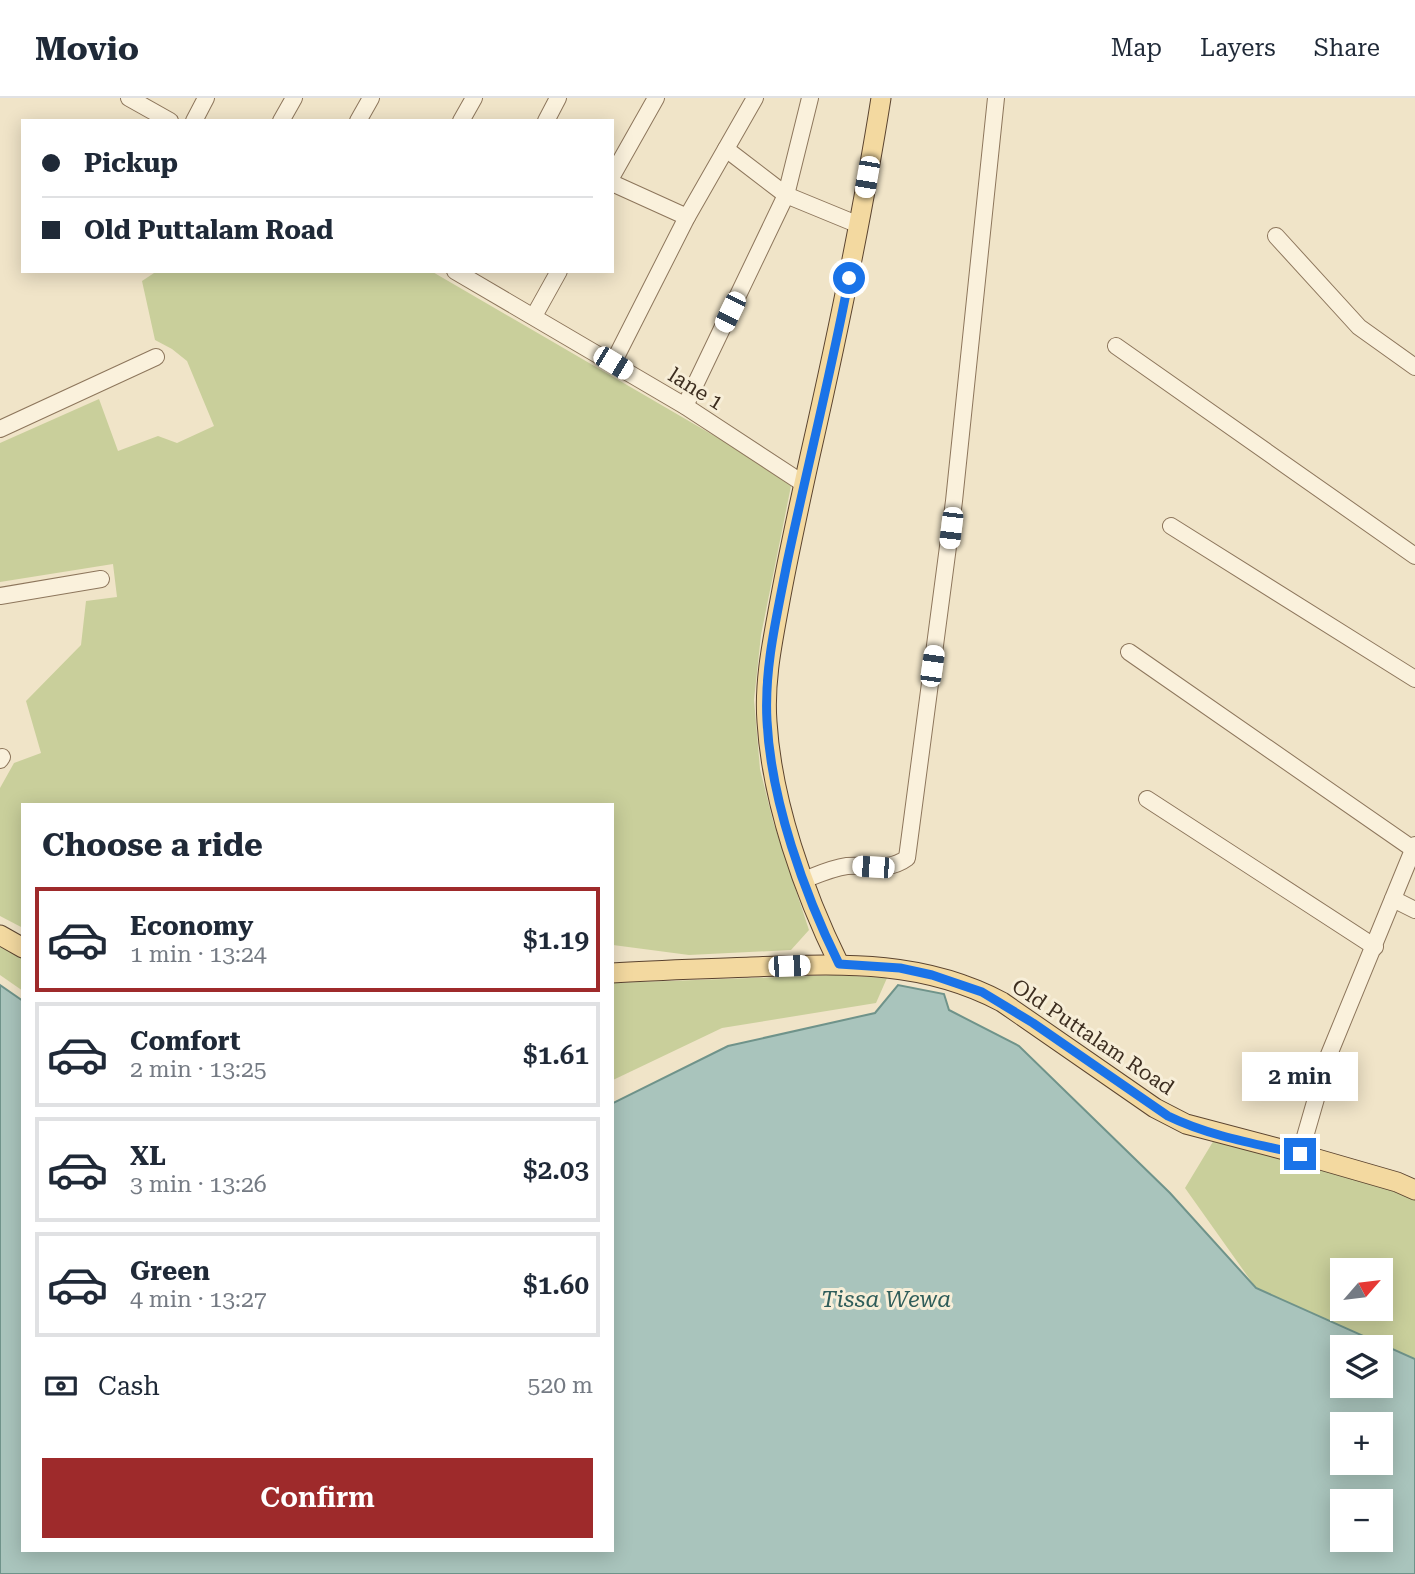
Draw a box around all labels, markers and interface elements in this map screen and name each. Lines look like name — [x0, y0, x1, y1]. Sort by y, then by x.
text: Movio — [35, 29, 139, 68]
text: Map — [1111, 34, 1162, 62]
text: Layers — [1200, 34, 1276, 62]
text: Share — [1314, 34, 1380, 62]
text: Pickup — [84, 148, 178, 178]
car — [854, 154, 881, 200]
text: Old Puttalam Road — [84, 215, 333, 245]
route start — [833, 262, 865, 294]
car — [712, 289, 749, 335]
car — [590, 343, 637, 383]
street label: lane 1 — [664, 363, 728, 415]
car — [939, 506, 964, 550]
car — [919, 644, 946, 688]
text: Choose a ride — [42, 826, 263, 864]
car — [852, 855, 895, 879]
icon: car — [46, 908, 109, 971]
text: Economy — [130, 911, 253, 941]
text: $1.19 — [523, 925, 589, 955]
text: 1 min · 13:24 — [130, 941, 267, 968]
car — [768, 955, 811, 977]
street label: Old Puttalam Road — [1008, 974, 1179, 1100]
icon: car — [46, 1023, 109, 1086]
text: Comfort — [130, 1026, 240, 1056]
text: $1.61 — [523, 1040, 589, 1070]
callout: 2 min — [1242, 1052, 1358, 1102]
text: 2 min · 13:25 — [130, 1056, 267, 1083]
text: 2 min — [1268, 1063, 1332, 1090]
icon: car — [46, 1138, 109, 1201]
route end — [1284, 1138, 1316, 1170]
text: XL — [130, 1141, 166, 1171]
text: $2.03 — [523, 1155, 589, 1185]
text: 3 min · 13:26 — [130, 1171, 267, 1198]
icon: car — [46, 1253, 109, 1316]
text: Green — [130, 1256, 210, 1286]
north arrow — [1330, 1258, 1393, 1321]
map controls — [1330, 1258, 1393, 1552]
text: $1.60 — [523, 1270, 589, 1300]
text: 4 min · 13:27 — [130, 1286, 267, 1313]
water label: Tissa Wewa — [821, 1286, 951, 1313]
button: layers — [1330, 1335, 1393, 1398]
icon: cash — [42, 1367, 80, 1405]
text: Cash — [98, 1371, 160, 1401]
text: 520 m — [528, 1372, 593, 1399]
button: + — [1330, 1412, 1393, 1475]
button: Confirm — [42, 1458, 593, 1538]
button: − — [1330, 1489, 1393, 1552]

